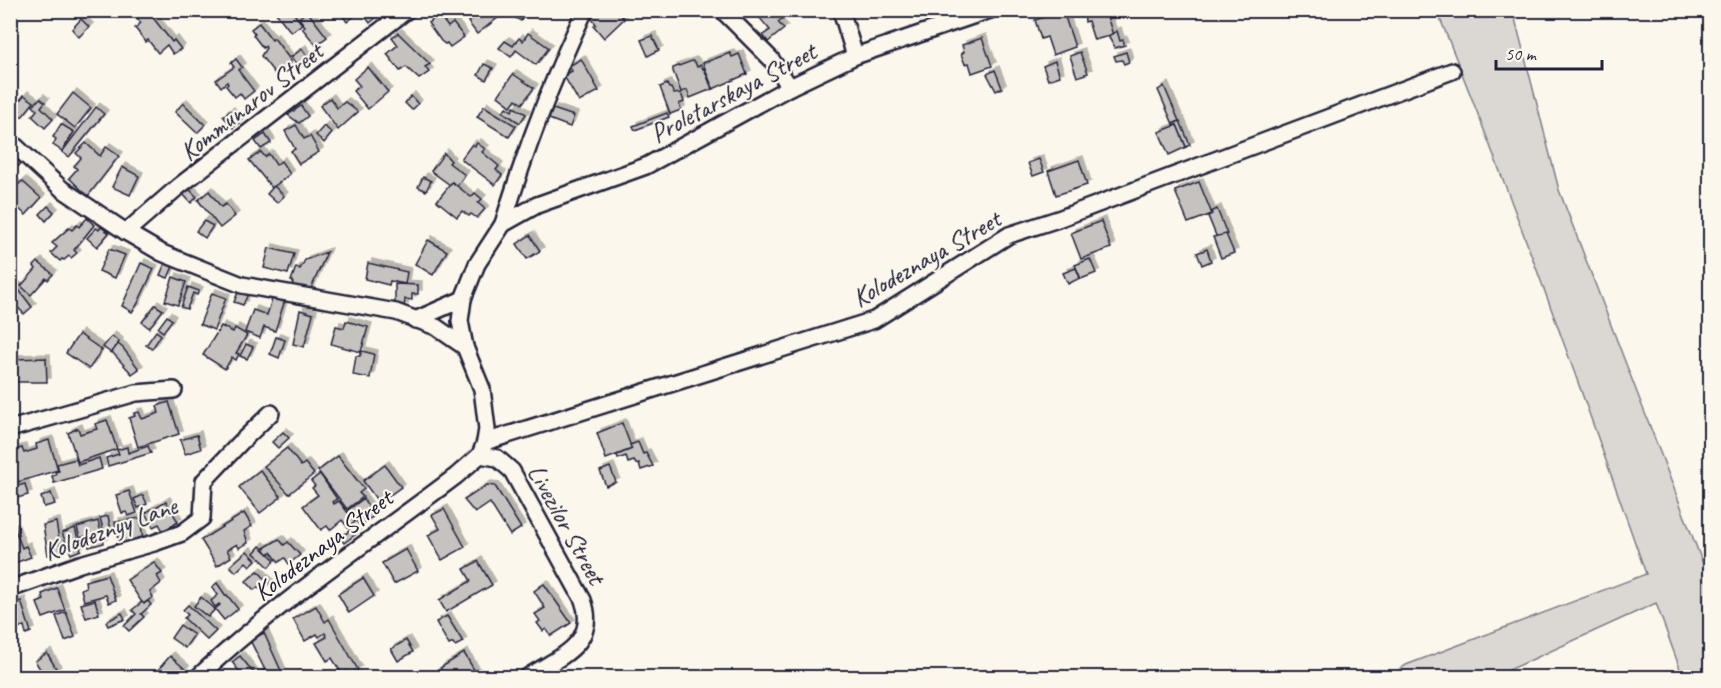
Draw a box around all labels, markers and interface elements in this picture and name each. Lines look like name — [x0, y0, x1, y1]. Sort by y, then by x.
street label: Kommunarov Street — [173, 33, 331, 167]
street label: Proletarskaya Street — [644, 33, 824, 150]
scale bar — [1496, 33, 1602, 71]
text: 50 m — [1505, 43, 1538, 65]
street label: Kolodeznaya Street — [846, 201, 1008, 314]
street label: Livezilor Street — [521, 458, 615, 592]
street label: Kolodeznaya Street — [247, 480, 401, 608]
street label: Kolodeznyy Lane — [39, 488, 183, 567]

